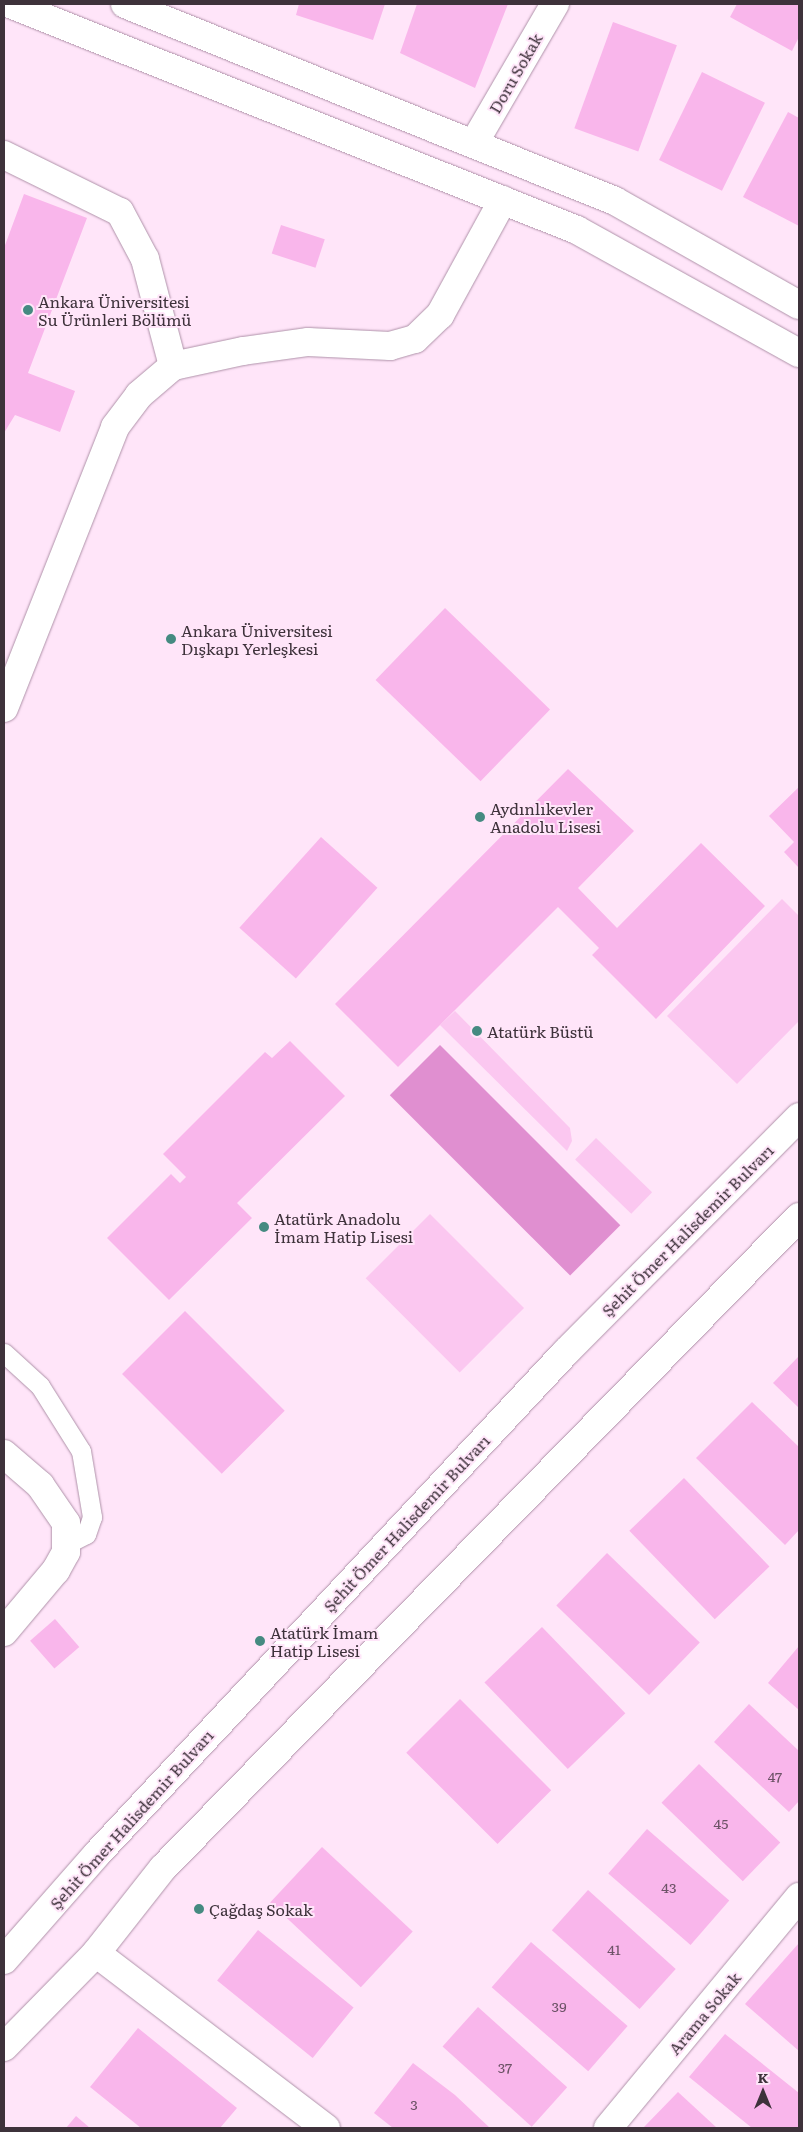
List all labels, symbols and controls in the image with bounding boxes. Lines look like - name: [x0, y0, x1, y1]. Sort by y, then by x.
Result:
- street label: Doru Sokak: [484, 30, 546, 116]
- place label: Ankara Üniversitesi Su Ürünleri Bölümü: [38, 291, 191, 329]
- marker: Ankara Üniversitesi Su Ürünleri Bölümü: [22, 304, 34, 316]
- place label: Ankara Üniversitesi Dışkapı Yerleşkesi: [181, 620, 333, 658]
- marker: Ankara Üniversitesi Dışkapı Yerleşkesi: [165, 633, 177, 645]
- place label: Aydınlıkevler Anadolu Lisesi: [490, 798, 601, 836]
- marker: Aydınlıkevler Anadolu Lisesi: [474, 811, 486, 823]
- place label: Atatürk Büstü: [487, 1021, 593, 1041]
- marker: Atatürk Büstü: [471, 1025, 483, 1037]
- street label: Şehit Ömer Halisdemir Bulvarı: [597, 1140, 777, 1320]
- place label: Atatürk Anadolu İmam Hatip Lisesi: [274, 1208, 413, 1246]
- marker: Atatürk Anadolu İmam Hatip Lisesi: [258, 1221, 270, 1233]
- street label: Şehit Ömer Halisdemir Bulvarı: [319, 1431, 493, 1615]
- place label: Atatürk İmam Hatip Lisesi: [270, 1622, 378, 1660]
- marker: Atatürk İmam Hatip Lisesi: [254, 1635, 266, 1647]
- street label: Şehit Ömer Halisdemir Bulvarı: [45, 1725, 217, 1913]
- house number: 47: [768, 1768, 782, 1784]
- house number: 45: [714, 1815, 728, 1831]
- house number: 43: [661, 1879, 677, 1895]
- place label: Çağdaş Sokak: [209, 1899, 313, 1919]
- marker: Çağdaş Sokak: [193, 1903, 205, 1915]
- house number: 41: [607, 1941, 621, 1957]
- street label: Arama Sokak: [664, 1968, 744, 2058]
- house number: 39: [552, 1998, 566, 2014]
- house number: 37: [498, 2059, 512, 2075]
- north arrow: [738, 2067, 788, 2117]
- text: K: [758, 2067, 768, 2087]
- house number: 3: [410, 2096, 418, 2112]

